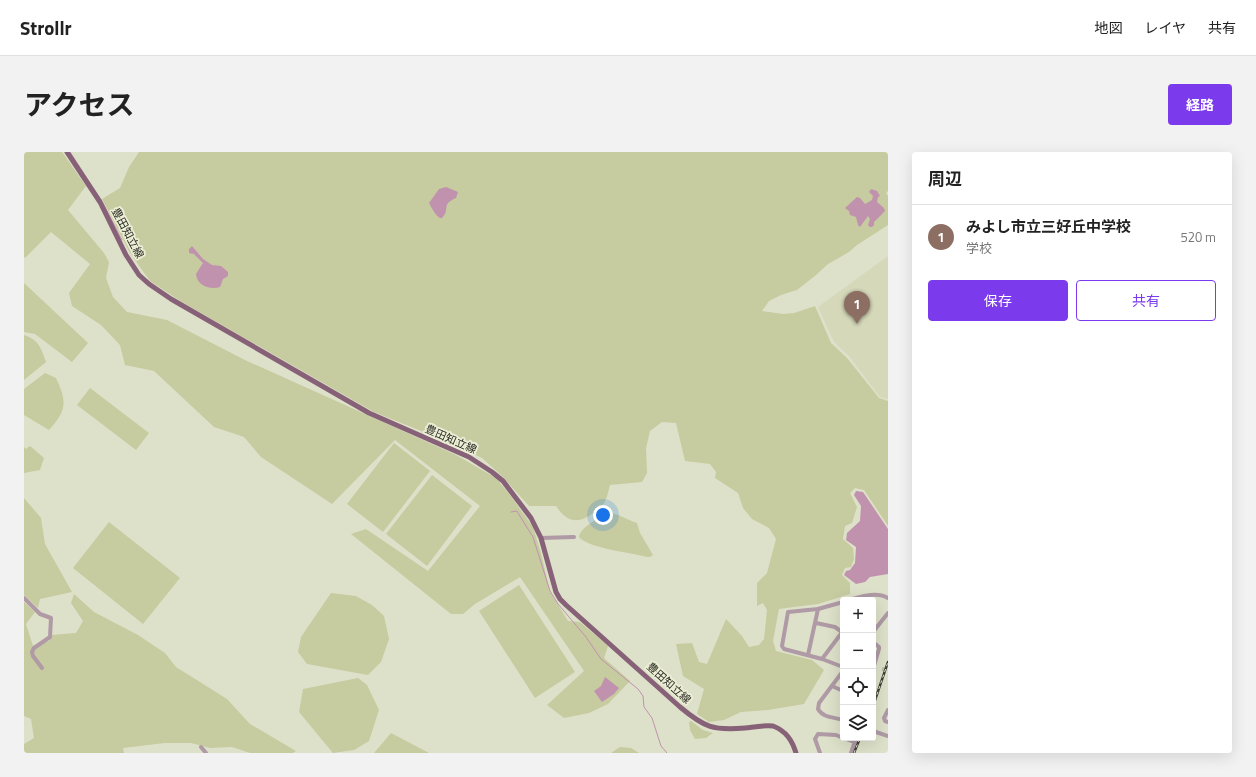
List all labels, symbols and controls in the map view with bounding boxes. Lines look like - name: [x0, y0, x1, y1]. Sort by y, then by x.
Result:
- text: Strollr: [20, 13, 72, 42]
- text: 地図: [1094, 17, 1122, 38]
- text: レイヤ: [1144, 17, 1186, 38]
- text: 共有: [1208, 17, 1236, 38]
- text: アクセス: [24, 83, 135, 126]
- button: 経路: [1168, 84, 1232, 125]
- text: 周辺: [928, 166, 962, 192]
- street label: 豊田知立線: [108, 205, 148, 261]
- text: みよし市立三好丘中学校: [966, 215, 1131, 238]
- text: 1: [937, 227, 945, 247]
- text: 520 m: [1180, 227, 1216, 247]
- text: 学校: [966, 238, 992, 258]
- button: 保存: [928, 280, 1068, 321]
- button: 共有: [1076, 280, 1216, 321]
- pin: 1: [844, 291, 870, 324]
- street label: 豊田知立線: [423, 421, 479, 457]
- your location: [593, 505, 613, 525]
- map controls: [840, 597, 876, 741]
- button: +: [840, 597, 876, 633]
- button: −: [840, 633, 876, 669]
- street label: 豊田知立線: [643, 659, 695, 707]
- button: locate: [840, 669, 876, 705]
- button: layers: [840, 705, 876, 741]

